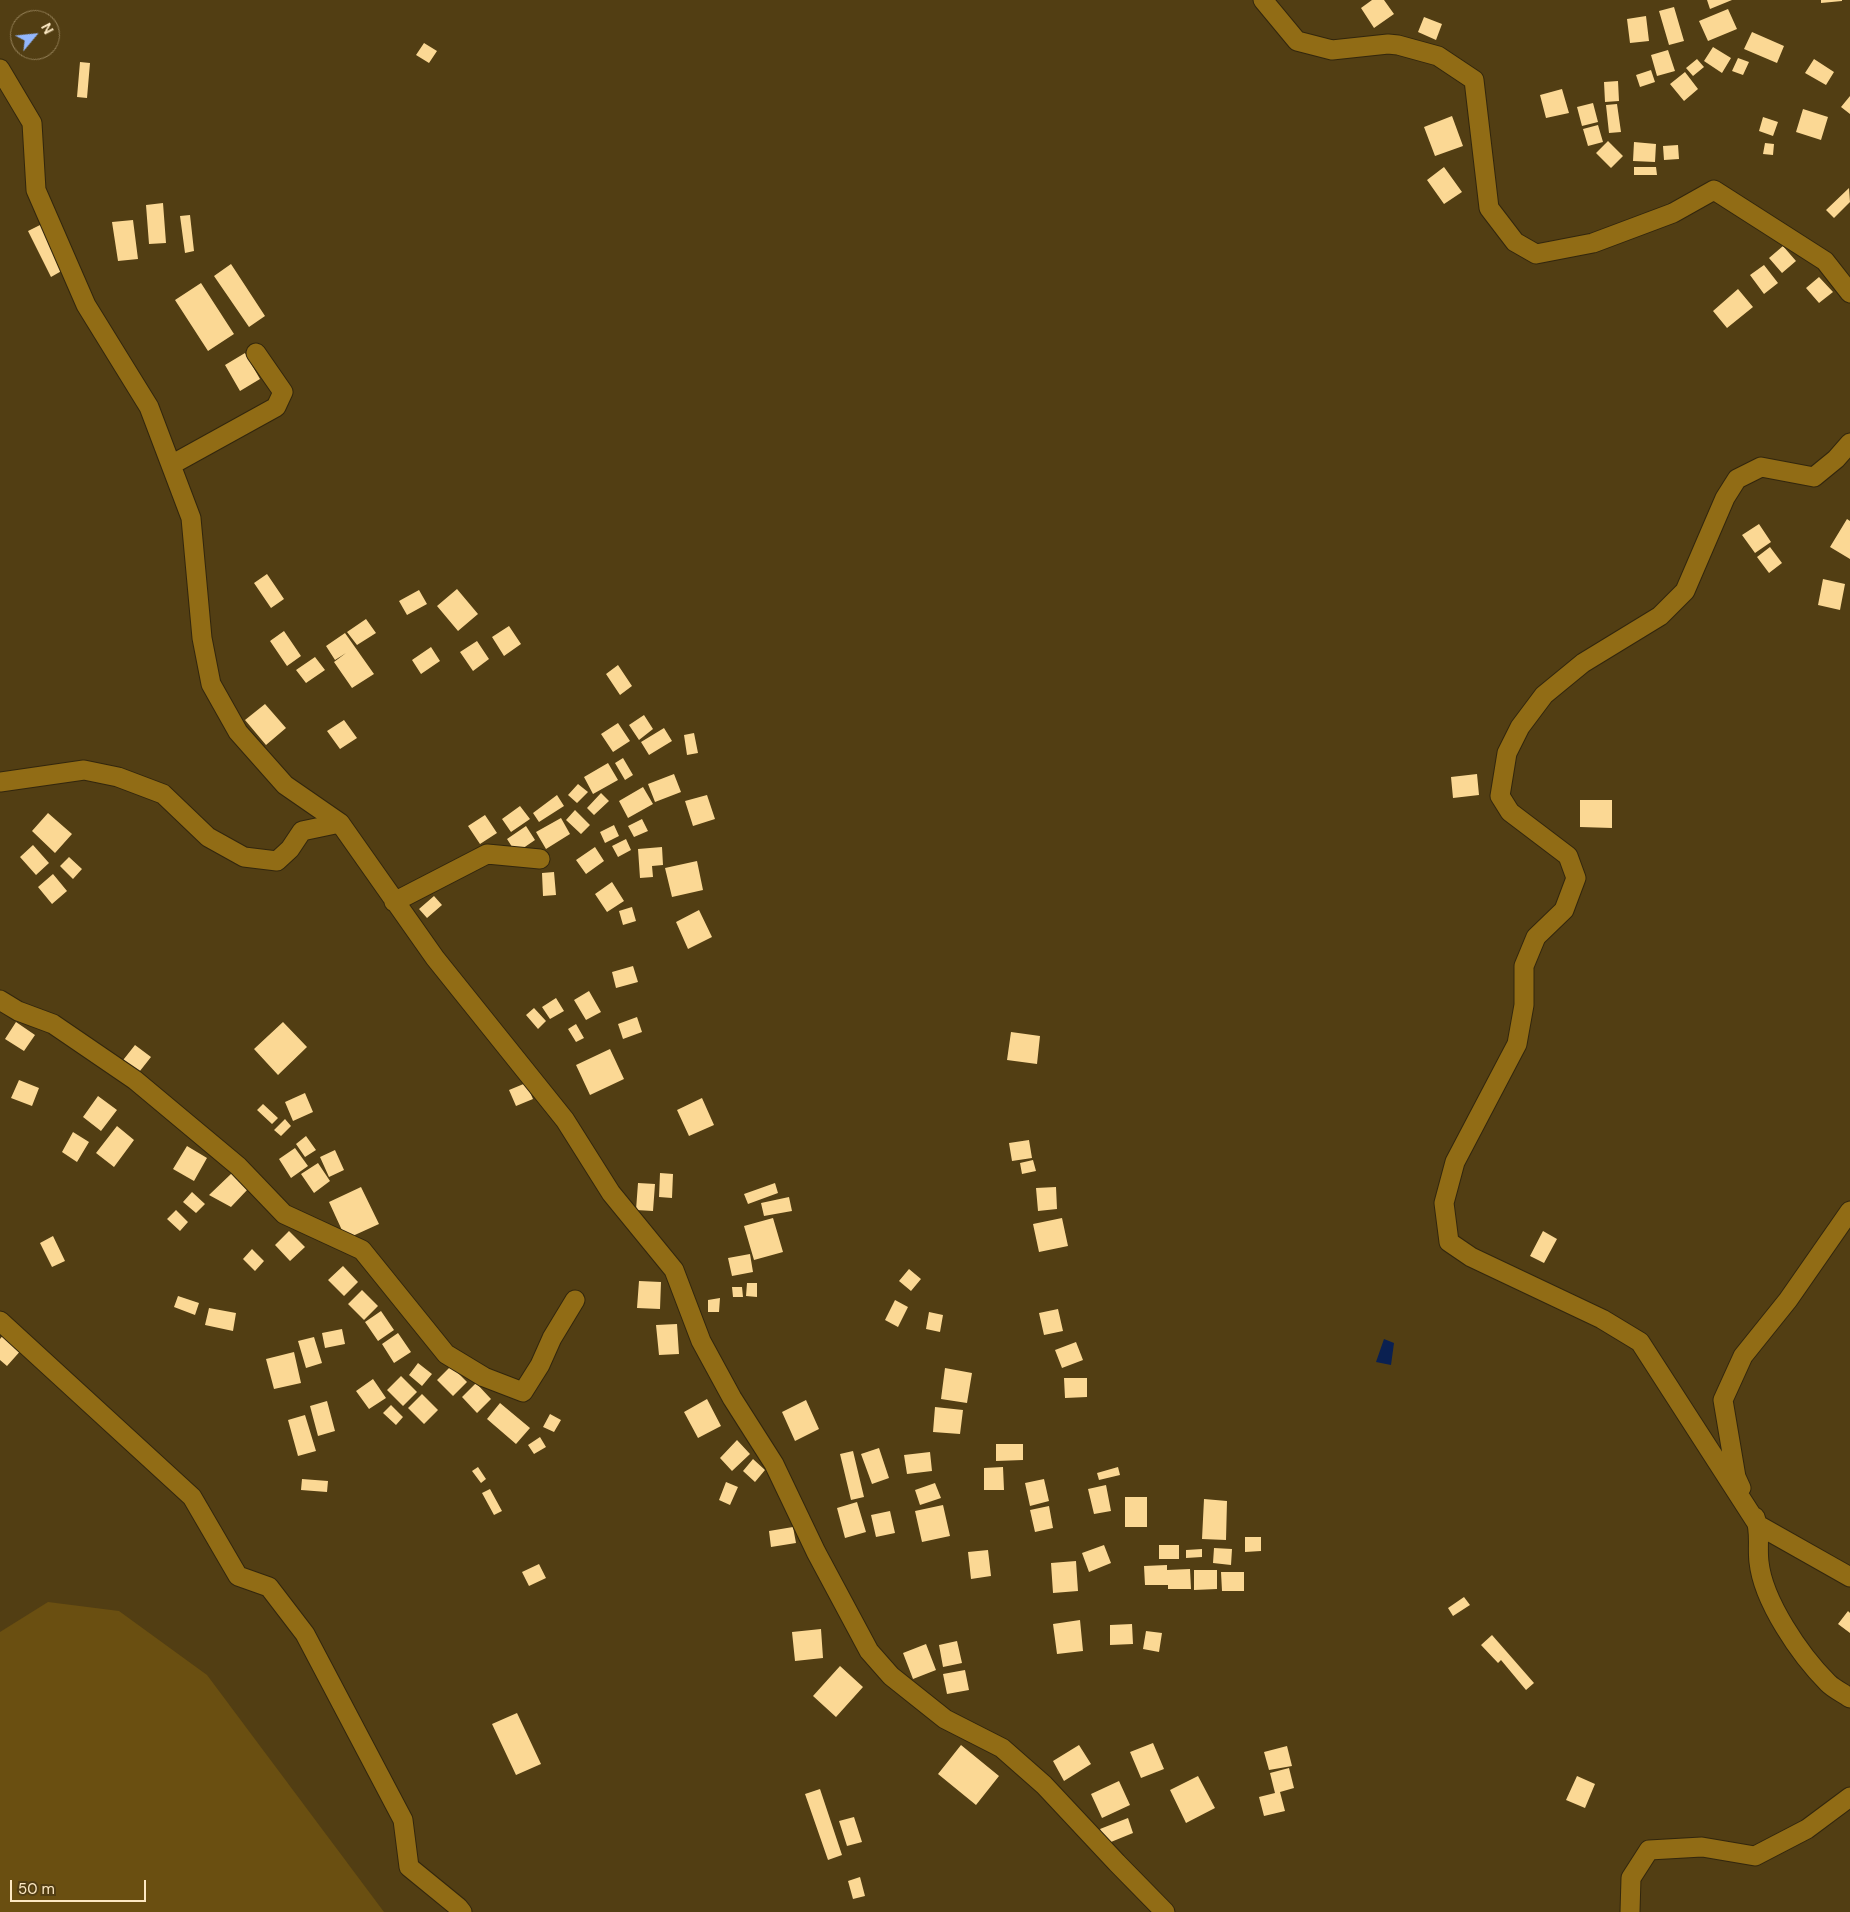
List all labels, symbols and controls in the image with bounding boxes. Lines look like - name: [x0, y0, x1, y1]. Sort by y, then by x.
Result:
- north arrow: [10, 10, 60, 60]
- text: N: [37, 20, 58, 37]
- scale bar: [12, 1870, 149, 1902]
- text: 50 m: [18, 1879, 55, 1899]

